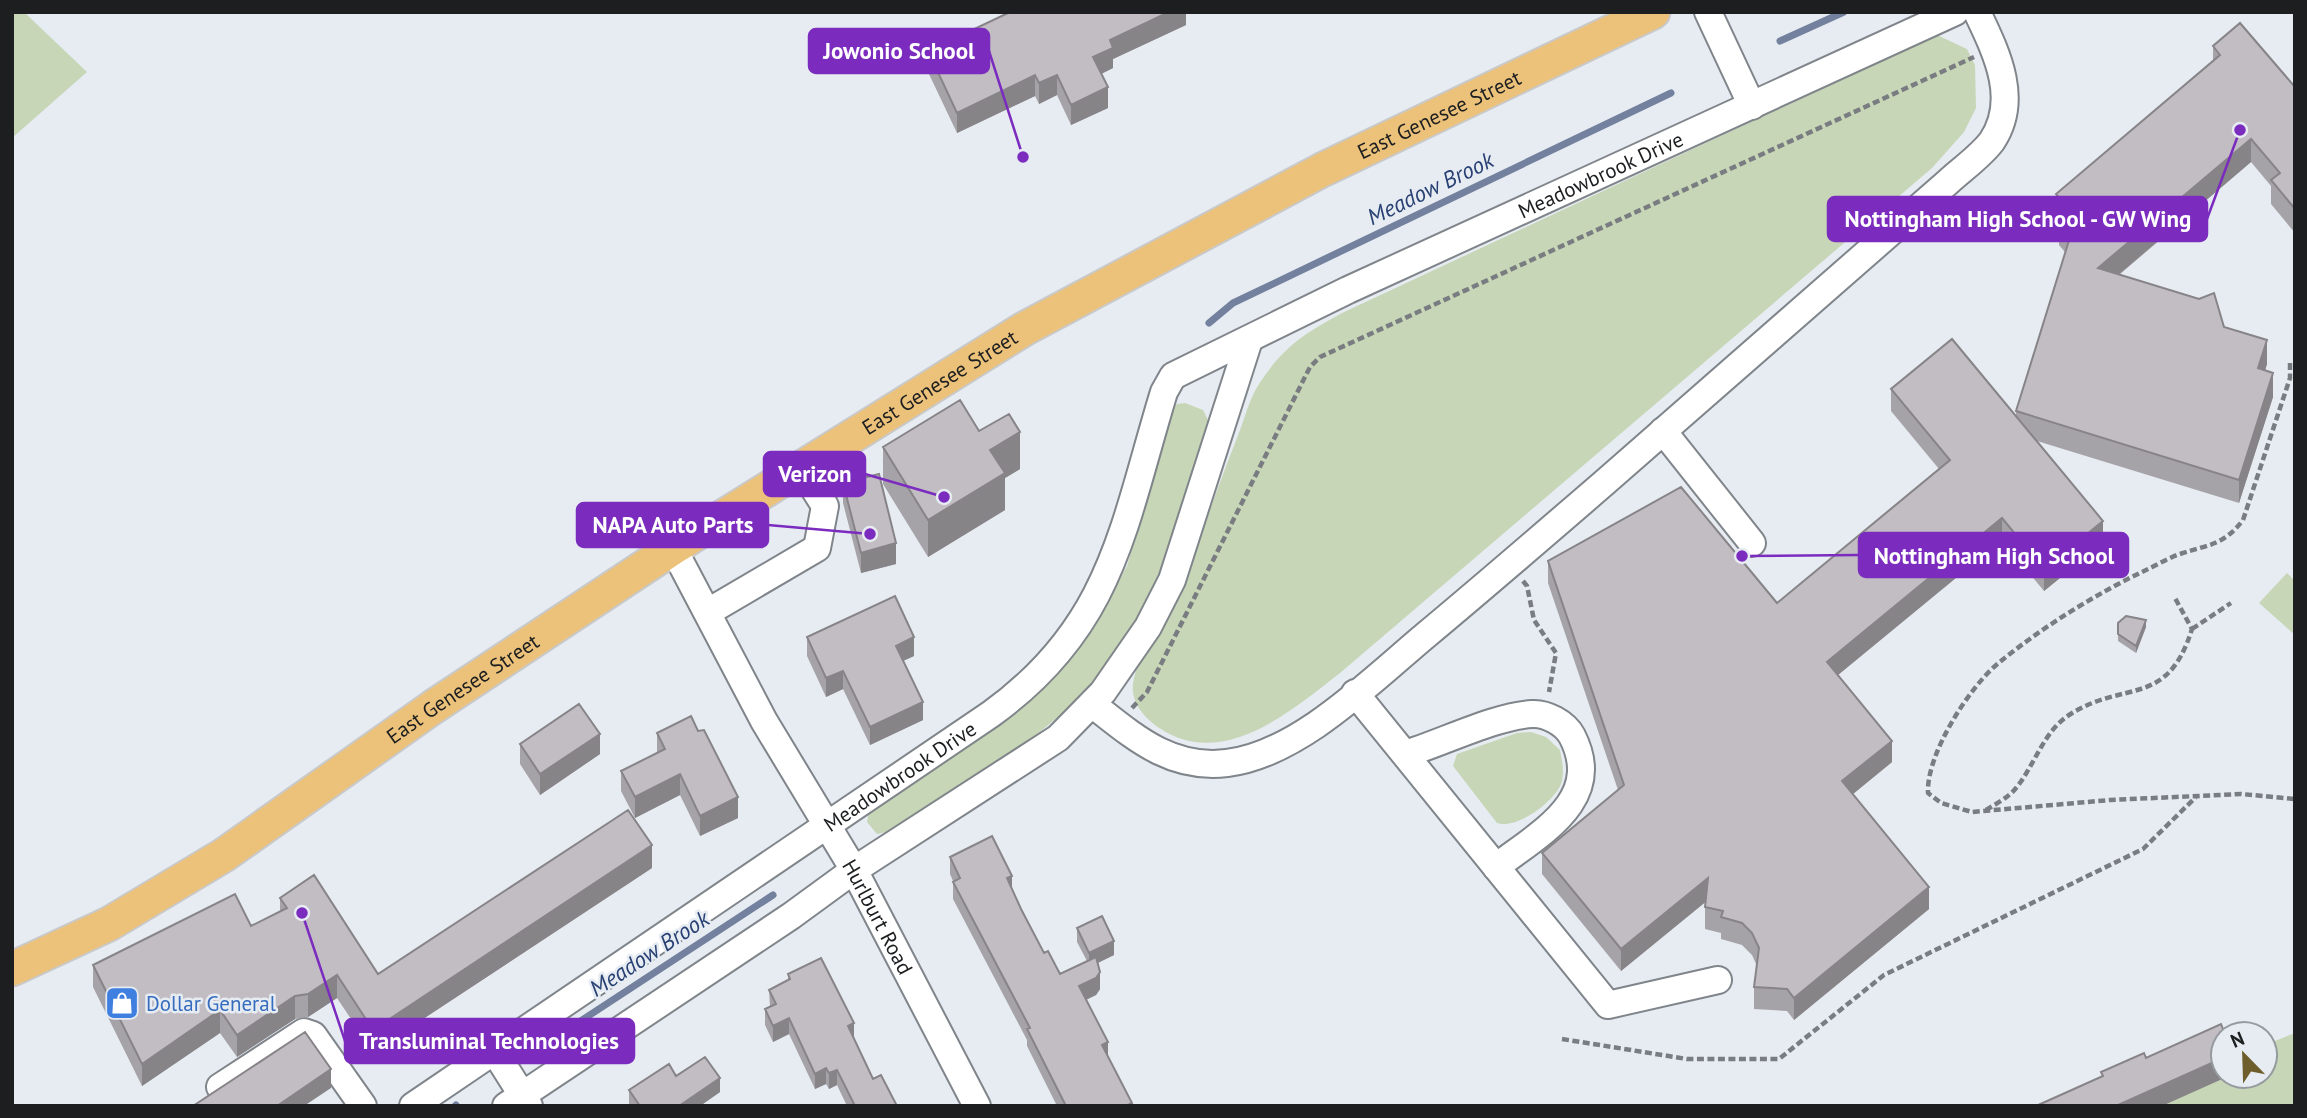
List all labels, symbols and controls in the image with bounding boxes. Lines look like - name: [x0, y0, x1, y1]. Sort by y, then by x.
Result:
- callout: Jowonio School: [809, 29, 989, 73]
- text: Jowonio School: [822, 36, 975, 65]
- street label: East Genesee Street: [1353, 64, 1525, 165]
- street label: Meadowbrook Drive: [1514, 125, 1687, 224]
- water label: Meadow Brook: [1362, 144, 1499, 231]
- callout: Nottingham High School - GW Wing: [1828, 197, 2207, 241]
- text: Nottingham High School - GW Wing: [1845, 204, 2191, 233]
- street label: East Genesee Street: [857, 323, 1022, 440]
- callout: Verizon: [764, 452, 865, 496]
- text: Verizon: [777, 459, 852, 488]
- callout: NAPA Auto Parts: [577, 503, 768, 547]
- text: NAPA Auto Parts: [593, 510, 754, 539]
- callout: Nottingham High School: [1859, 533, 2128, 577]
- text: Nottingham High School: [1874, 541, 2115, 570]
- street label: East Genesee Street: [381, 627, 544, 749]
- street label: Meadowbrook Drive: [818, 715, 981, 837]
- street label: Hurlburt Road: [837, 854, 919, 979]
- water label: Meadow Brook: [584, 903, 716, 1003]
- shop icon: Dollar General: [103, 984, 141, 1022]
- place label: Dollar General: [146, 990, 276, 1017]
- callout: Transluminal Technologies: [345, 1019, 634, 1063]
- north arrow: [2209, 1020, 2279, 1090]
- text: Transluminal Technologies: [359, 1026, 619, 1055]
- text: N: [2227, 1026, 2248, 1053]

